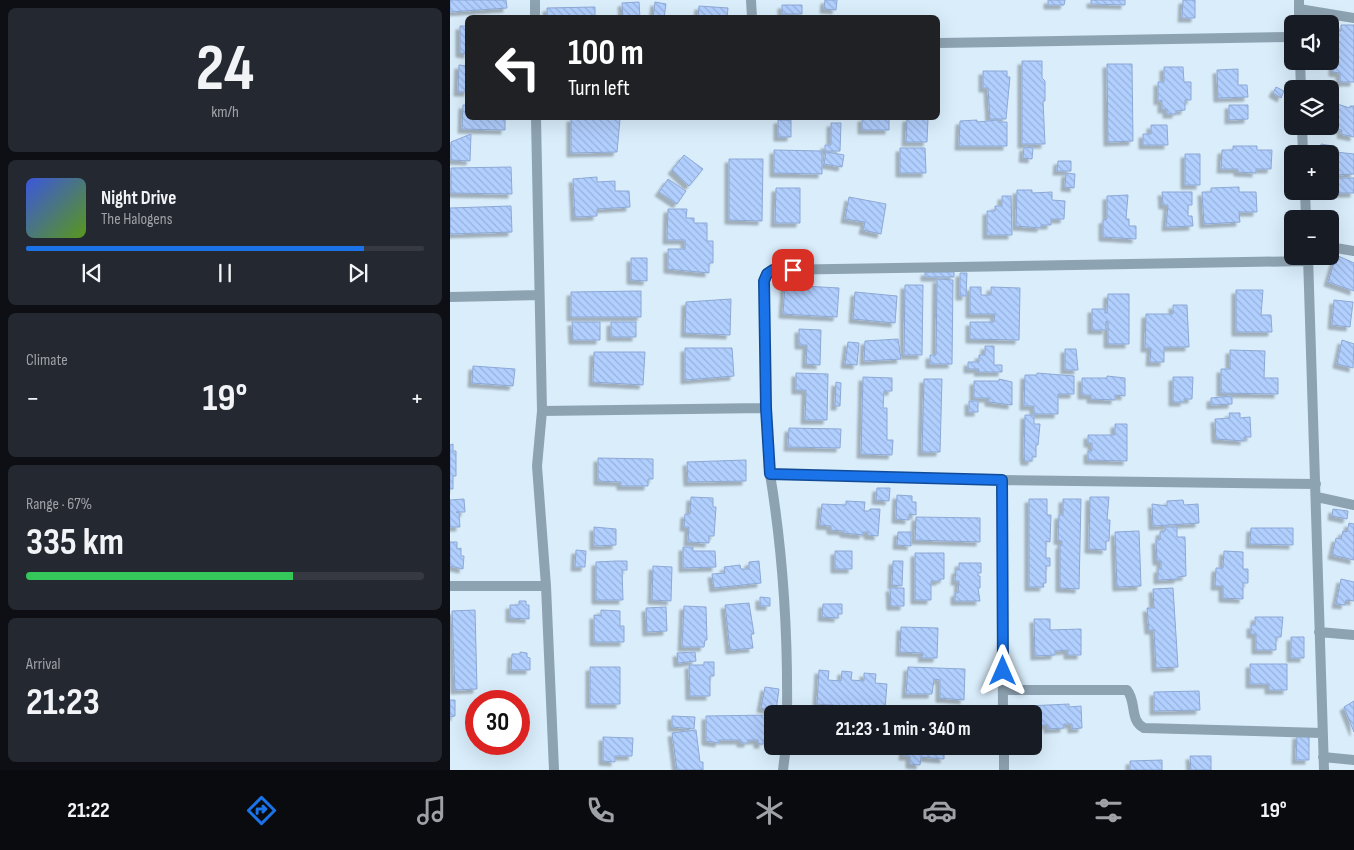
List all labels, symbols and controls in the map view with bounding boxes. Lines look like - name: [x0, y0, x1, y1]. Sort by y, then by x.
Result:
- map controls: [1284, 15, 1339, 265]
- button: sound: [1284, 15, 1339, 70]
- text: 24: [196, 31, 254, 109]
- text: 100 m: [568, 32, 644, 75]
- icon: left: [485, 35, 550, 100]
- text: Turn left: [568, 75, 630, 102]
- button: layers: [1284, 80, 1339, 135]
- text: km/h: [211, 103, 239, 122]
- button: +: [1284, 145, 1339, 200]
- text: Night Drive: [101, 187, 176, 210]
- text: The Halogens: [101, 210, 172, 229]
- button: −: [1284, 210, 1339, 265]
- pin: [772, 249, 814, 291]
- icon: arrive: [779, 256, 807, 284]
- icon: previous: [78, 259, 106, 287]
- icon: pause: [211, 259, 239, 287]
- icon: next: [344, 259, 372, 287]
- text: Climate: [26, 351, 68, 370]
- text: 19°: [203, 376, 247, 421]
- text: −: [26, 382, 40, 415]
- text: +: [410, 382, 424, 415]
- text: Range · 67%: [26, 495, 92, 514]
- text: 335 km: [26, 520, 124, 565]
- position arrow: [976, 644, 1028, 696]
- text: Arrival: [26, 655, 60, 674]
- text: 21:23: [26, 680, 100, 725]
- speed limit sign: 30: [465, 690, 530, 755]
- text: 21:23 · 1 min · 340 m: [835, 718, 971, 741]
- icon: directions: [244, 793, 279, 828]
- icon: music: [414, 793, 449, 828]
- icon: phone: [583, 793, 618, 828]
- icon: climate: [752, 793, 787, 828]
- icon: car: [922, 793, 957, 828]
- icon: filters: [1091, 793, 1126, 828]
- text: 21:22: [67, 797, 110, 824]
- text: 19°: [1261, 797, 1287, 824]

